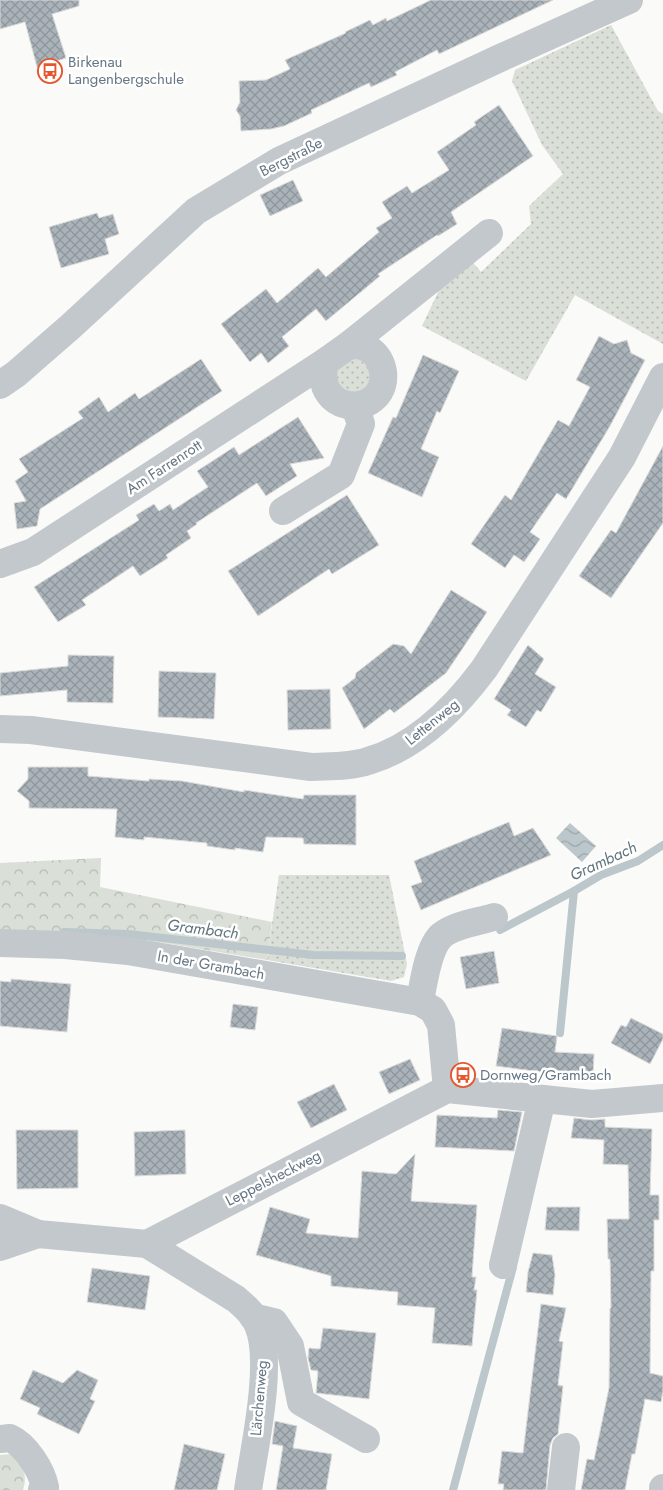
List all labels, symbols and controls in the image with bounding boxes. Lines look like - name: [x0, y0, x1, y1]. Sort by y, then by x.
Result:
- place label: Birkenau Langenbergschule: [68, 51, 184, 90]
- bus stop icon: Birkenau Langenbergschule: [37, 58, 63, 84]
- street label: Bergstraße: [256, 132, 326, 182]
- street label: Am Farrenrott: [122, 434, 207, 500]
- street label: Lettenweg: [400, 693, 464, 751]
- water label: Grambach: [566, 835, 640, 887]
- water label: Grambach: [166, 913, 240, 945]
- street label: In der Grambach: [156, 945, 266, 985]
- bus stop icon: Dornweg/Grambach: [450, 1062, 476, 1088]
- place label: Dornweg/Grambach: [480, 1064, 612, 1086]
- street label: Leppelsheckweg: [221, 1144, 325, 1212]
- street label: Lärchenweg: [245, 1359, 273, 1437]

